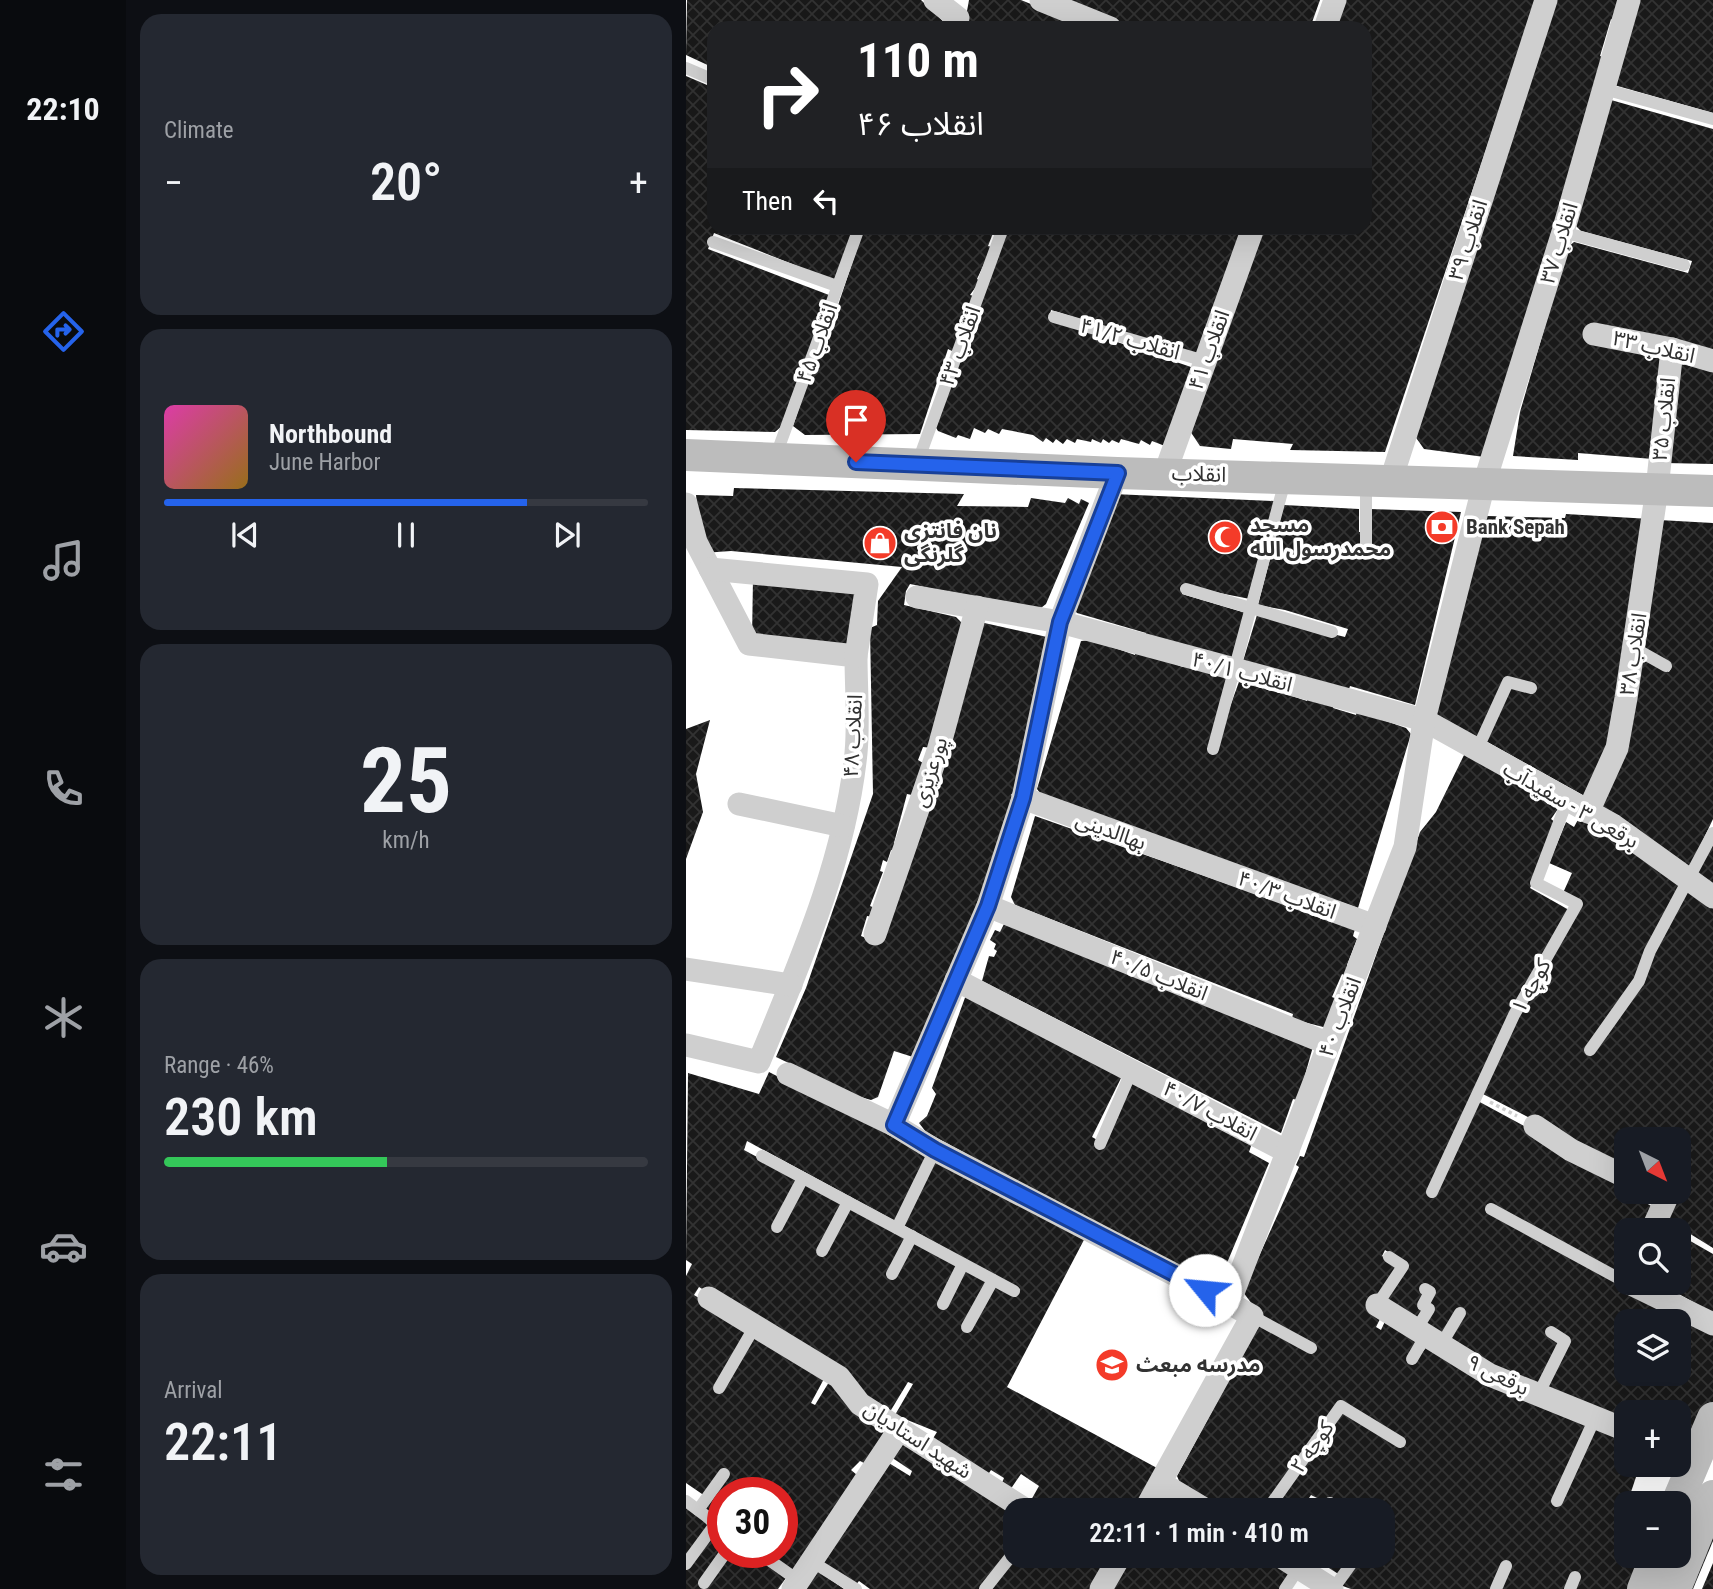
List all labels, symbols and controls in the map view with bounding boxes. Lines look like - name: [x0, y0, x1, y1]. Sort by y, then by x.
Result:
- text: 110 m: [857, 32, 979, 89]
- icon: right: [742, 49, 833, 140]
- text: 22:10: [26, 90, 100, 128]
- text: انقلاب ۴۶: [857, 105, 984, 143]
- text: Climate: [164, 117, 234, 144]
- text: 20°: [370, 152, 442, 213]
- text: −: [164, 161, 183, 205]
- text: +: [629, 161, 648, 205]
- icon: left: [807, 182, 845, 220]
- text: Then: [742, 186, 793, 216]
- street label: انقلاب ۳۹: [1444, 197, 1492, 283]
- street label: انقلاب ۳۷: [1535, 200, 1583, 286]
- street label: انقلاب ۴۵: [791, 300, 843, 386]
- street label: انقلاب ۴۳: [934, 303, 986, 389]
- icon: directions: [39, 307, 88, 356]
- street label: انقلاب ۴۱: [1183, 307, 1235, 393]
- street label: انقلاب ۴۱/۲: [1077, 313, 1183, 365]
- street label: انقلاب ۳۳: [1611, 326, 1697, 368]
- street label: انقلاب ۳۵: [1648, 376, 1680, 462]
- pin: [826, 390, 886, 462]
- icon: arrive: [837, 401, 875, 439]
- text: Northbound: [269, 419, 392, 449]
- text: June Harbor: [269, 449, 381, 476]
- street label: انقلاب: [1171, 461, 1227, 487]
- bank icon: Bank Sepah: [1423, 508, 1461, 546]
- place label: مسجد محمدرسول الله: [1250, 513, 1391, 561]
- place label: Bank Sepah: [1466, 515, 1565, 539]
- icon: previous: [226, 516, 264, 554]
- icon: pause: [387, 516, 425, 554]
- icon: next: [548, 516, 586, 554]
- mosque icon: مسجد محمدرسول الله: [1206, 518, 1244, 556]
- place label: نان فانتزی گلرنگی: [904, 519, 997, 567]
- shop icon: نان فانتزی گلرنگی: [861, 524, 899, 562]
- icon: music: [39, 536, 88, 585]
- street label: انقلاب ۳۸: [1615, 611, 1651, 697]
- street label: انقلاب ۴۰/۱: [1189, 647, 1295, 697]
- street label: انقلاب ۴۸: [839, 694, 867, 778]
- text: 25: [360, 728, 452, 834]
- street label: پورعزیزی: [907, 734, 954, 810]
- street label: برقعی ۳ - سفیدآب: [1499, 756, 1643, 854]
- icon: phone: [39, 764, 88, 813]
- street label: بهاالدینی: [1073, 807, 1149, 855]
- text: km/h: [382, 827, 430, 854]
- street label: انقلاب ۴۰/۳: [1234, 866, 1340, 924]
- street label: انقلاب ۴۰/۵: [1107, 945, 1211, 1005]
- street label: کوچه ۱: [1506, 955, 1557, 1018]
- street label: انقلاب ۴۰: [1314, 974, 1366, 1060]
- icon: climate: [39, 993, 88, 1042]
- text: Range · 46%: [164, 1052, 274, 1079]
- street label: انقلاب ۴۰/۷: [1159, 1076, 1261, 1146]
- text: 230 km: [164, 1087, 318, 1148]
- north arrow: [1614, 1127, 1690, 1204]
- map controls: [1614, 1127, 1691, 1568]
- button: search: [1614, 1218, 1691, 1295]
- icon: car: [39, 1222, 88, 1271]
- position arrow: [1168, 1253, 1242, 1327]
- button: layers: [1614, 1309, 1691, 1386]
- school or university icon: مدرسه مبعث: [1093, 1346, 1131, 1384]
- street label: برقعی ۹: [1463, 1350, 1533, 1400]
- place label: مدرسه مبعث: [1136, 1353, 1261, 1377]
- text: Arrival: [164, 1377, 223, 1404]
- street label: شهید استادیان: [860, 1396, 976, 1484]
- button: +: [1614, 1400, 1691, 1477]
- text: 22:11: [164, 1412, 282, 1473]
- street label: کوچه ۲: [1286, 1416, 1340, 1478]
- icon: filters: [39, 1450, 88, 1499]
- speed limit sign: 30: [707, 1477, 798, 1568]
- button: −: [1614, 1491, 1691, 1568]
- text: 22:11 · 1 min · 410 m: [1089, 1518, 1309, 1548]

